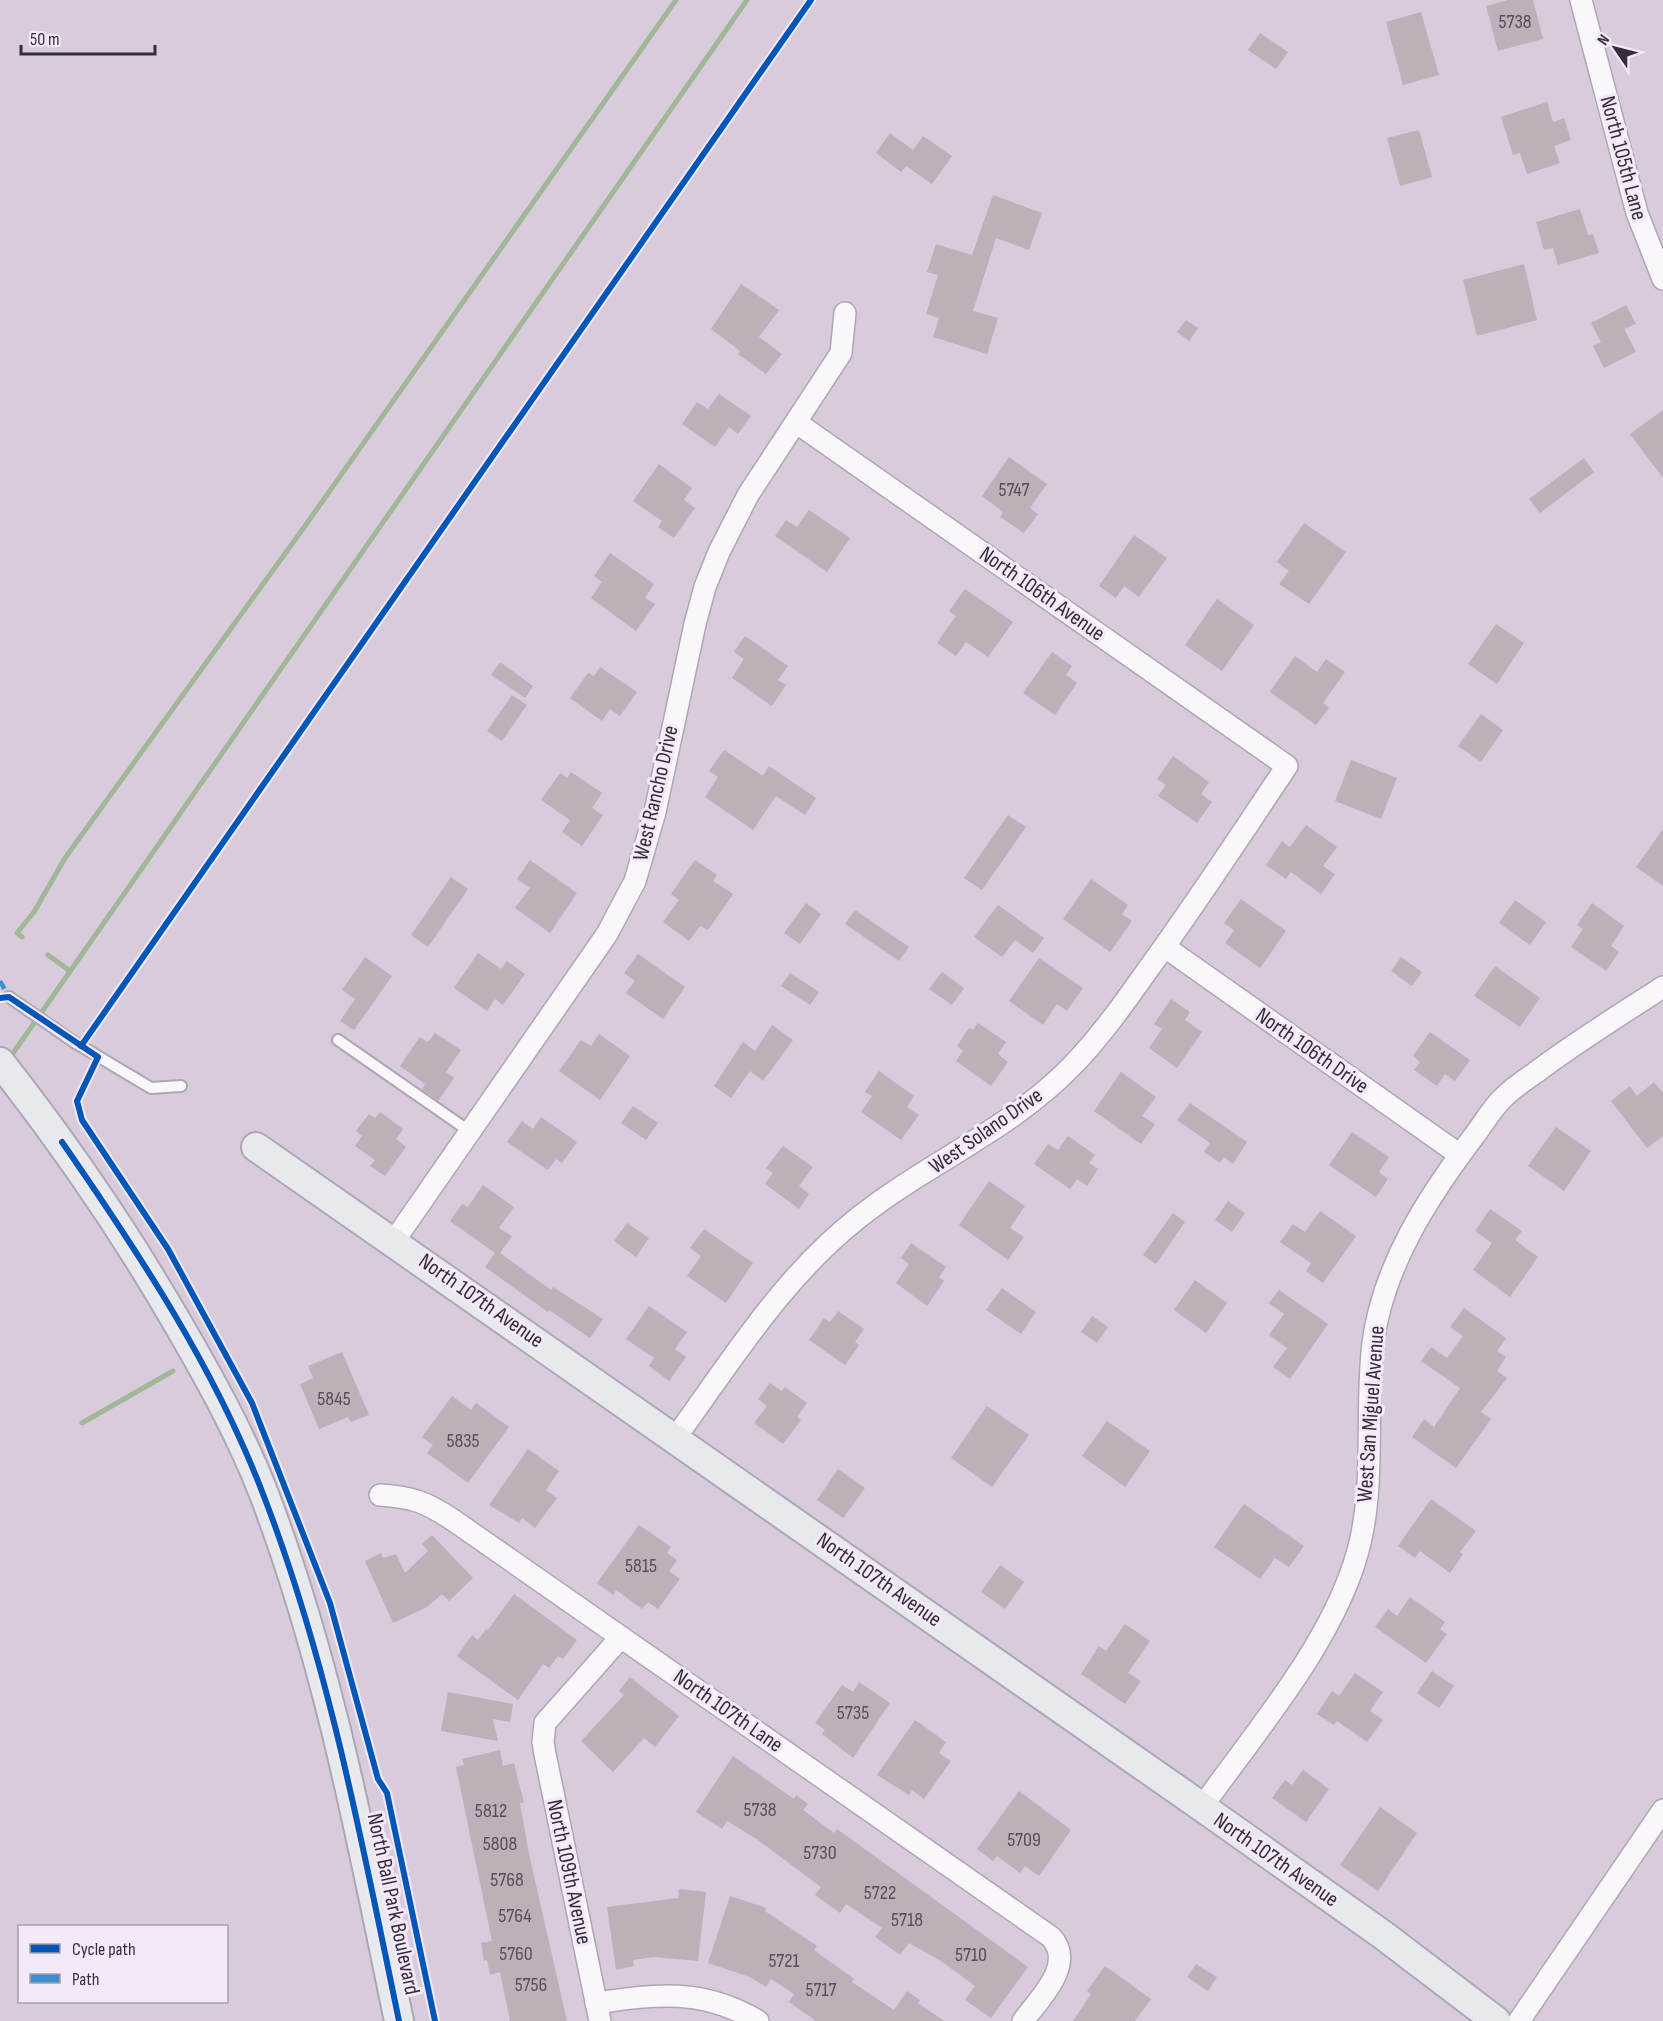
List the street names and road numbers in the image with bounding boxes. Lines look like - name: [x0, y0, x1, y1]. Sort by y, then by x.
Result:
- street label: North 105th Lane: [1593, 93, 1653, 223]
- street label: North 106th Avenue: [974, 541, 1110, 647]
- street label: West Rancho Drive: [627, 723, 685, 863]
- street label: North 106th Drive: [1250, 1002, 1374, 1100]
- street label: West Solano Drive: [924, 1082, 1048, 1180]
- street label: North 107th Avenue: [413, 1248, 549, 1354]
- street label: West San Miguel Avenue: [1351, 1325, 1391, 1503]
- street label: North 107th Avenue: [811, 1527, 947, 1633]
- street label: North 107th Lane: [668, 1663, 788, 1759]
- street label: North 109th Avenue: [540, 1797, 598, 1947]
- street label: North 107th Avenue: [1208, 1807, 1344, 1913]
- street label: North Ball Park Boulevard: [361, 1811, 425, 1997]

